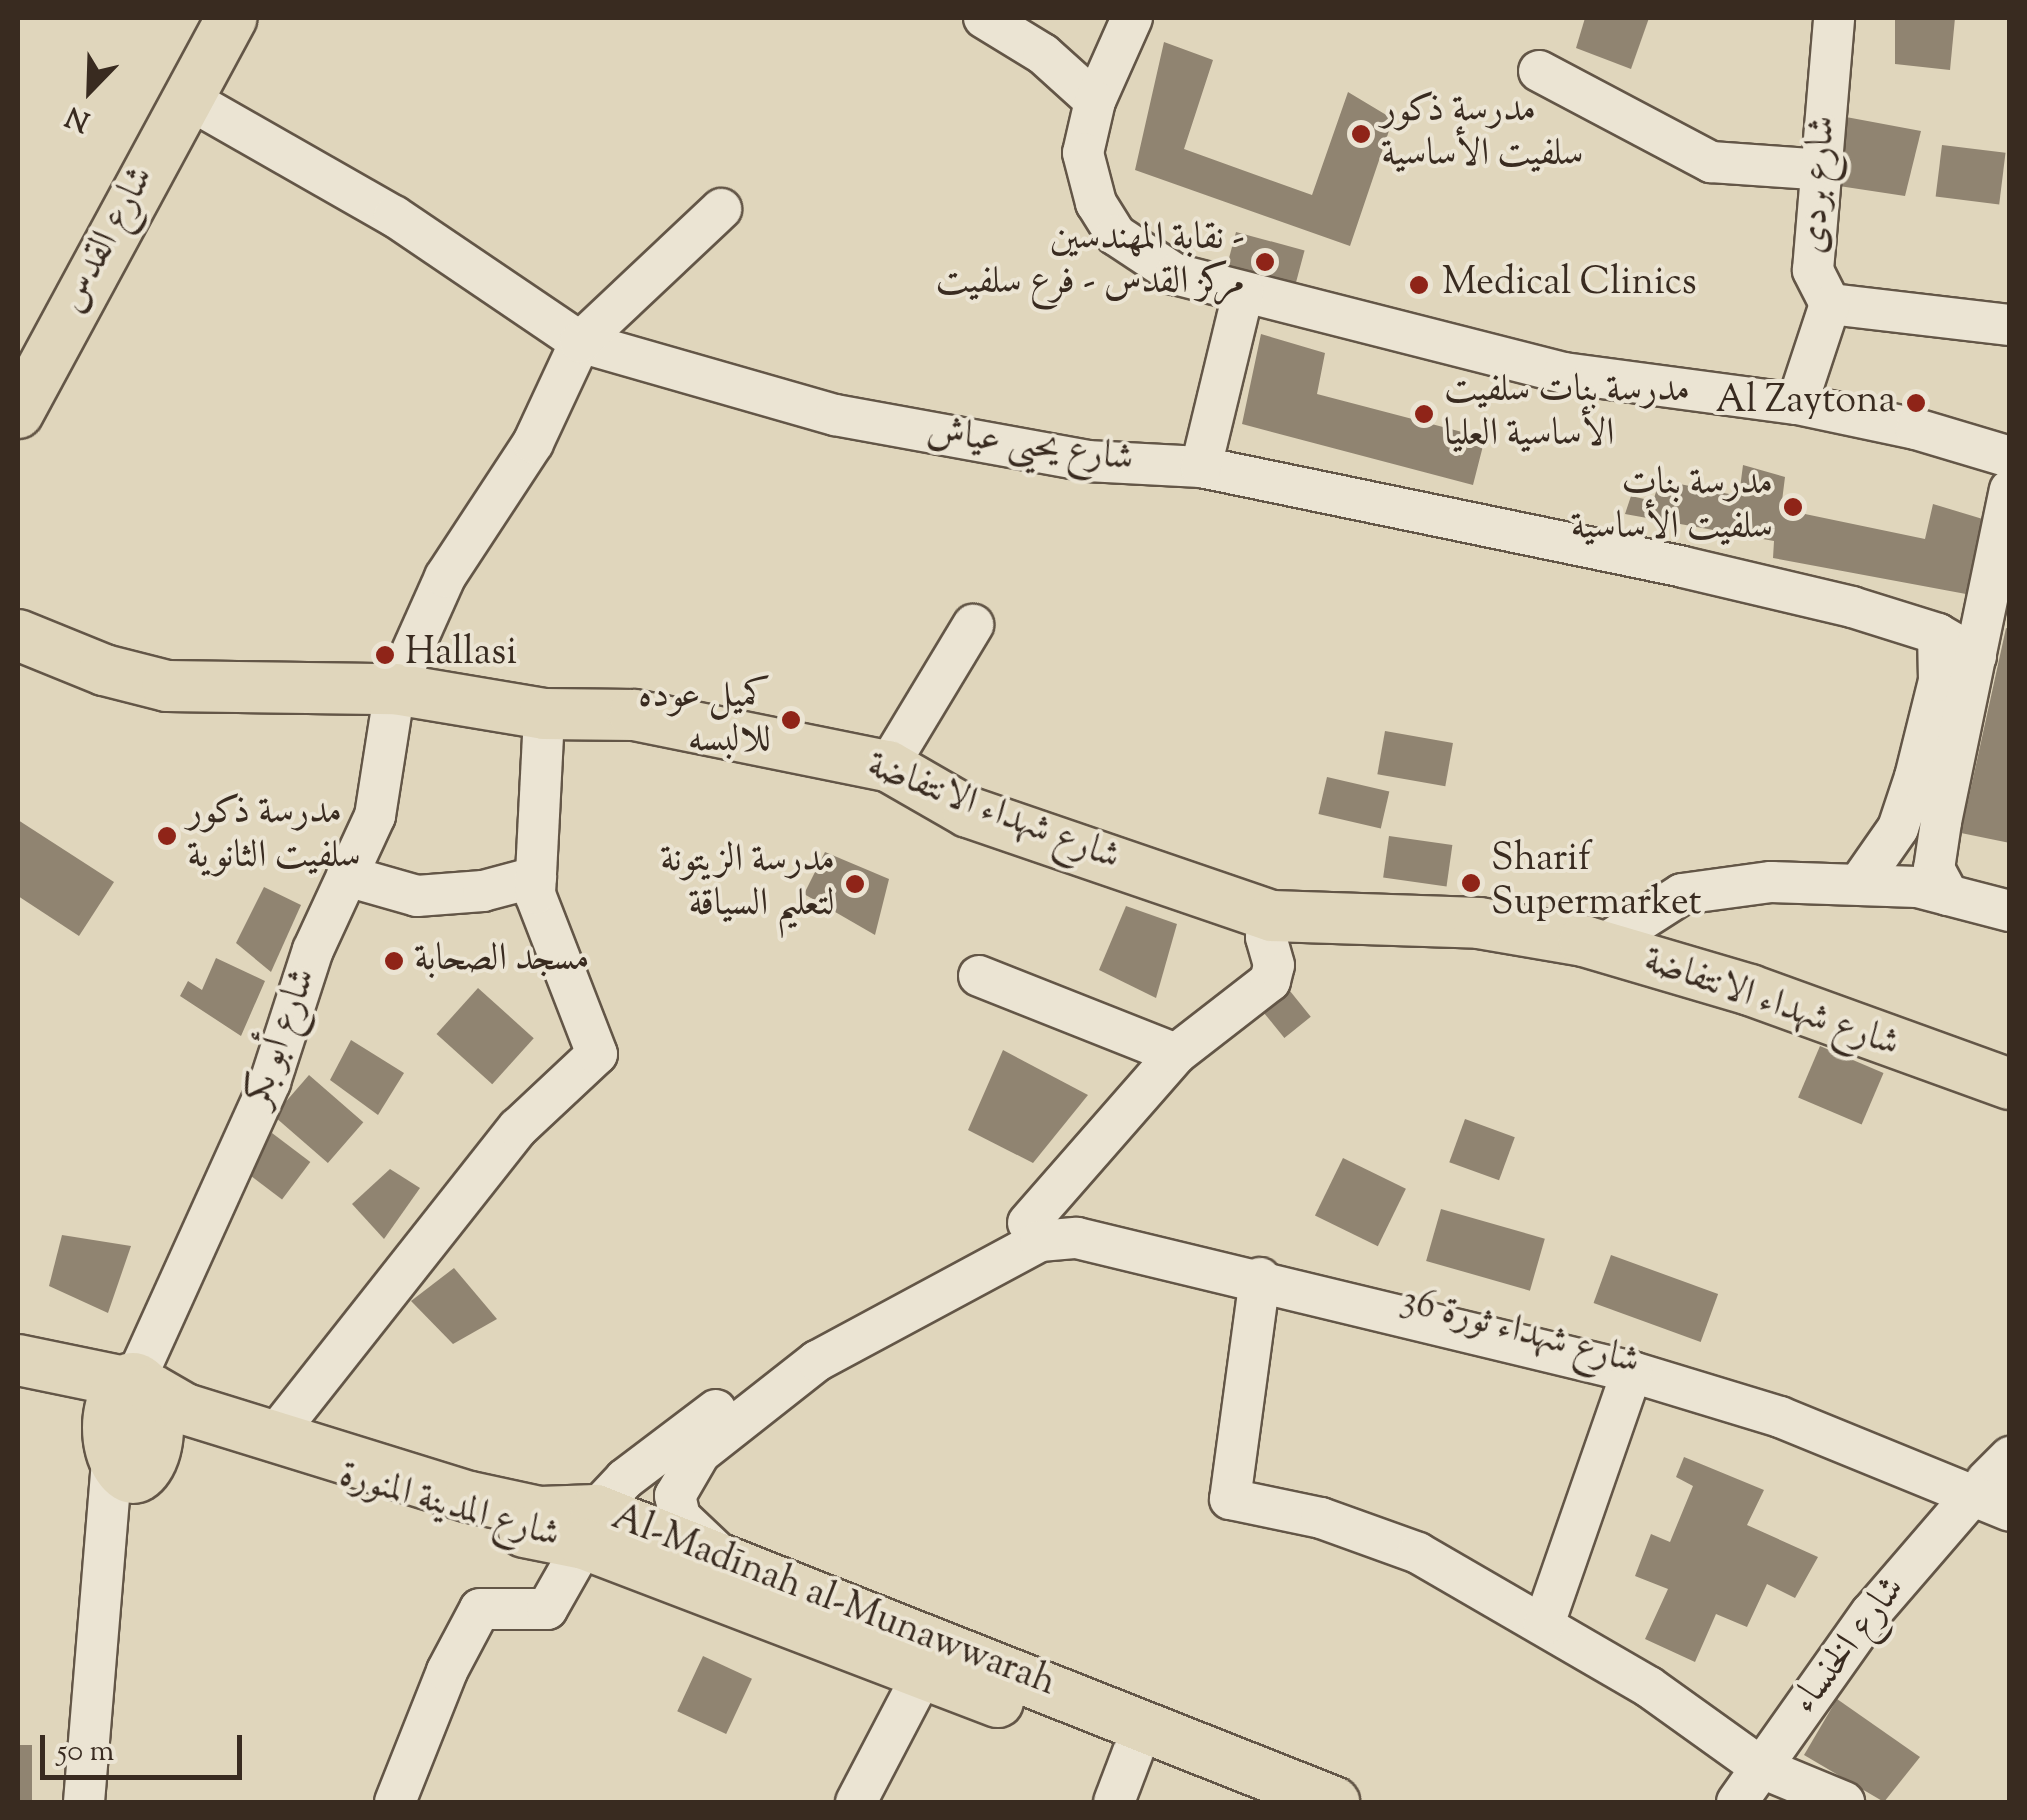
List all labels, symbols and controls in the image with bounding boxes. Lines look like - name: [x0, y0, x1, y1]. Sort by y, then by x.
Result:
- north arrow: [40, 40, 140, 140]
- place label: مدرسة ذكور سلفيت الأساسية: [1381, 89, 1584, 178]
- text: N: [60, 95, 96, 140]
- street label: شارع بردى: [1792, 114, 1848, 256]
- marker: مدرسة ذكور سلفيت الأساسية: [1350, 123, 1372, 145]
- street label: شارع القدس: [51, 159, 165, 321]
- place label: نقابة المهندسين - مركز القدس - فرع سلفيت: [936, 217, 1245, 306]
- marker: نقابة المهندسين - مركز القدس - فرع سلفيت: [1254, 251, 1276, 273]
- place label: Medical Clinics: [1442, 262, 1697, 308]
- marker: Medical Clinics: [1406, 272, 1432, 298]
- place label: مدرسة بنات سلفيت الأساسية العليا: [1444, 369, 1690, 458]
- place label: Al Zaytona: [1715, 380, 1896, 426]
- marker: Al Zaytona: [1905, 392, 1927, 414]
- marker: مدرسة بنات سلفيت الأساسية العليا: [1413, 403, 1435, 425]
- street label: شارع يحيى عياش: [924, 410, 1136, 484]
- place label: مدرسة بنات سلفيت الأساسية: [1570, 462, 1773, 552]
- marker: مدرسة بنات سلفيت الأساسية: [1782, 496, 1804, 518]
- place label: Hallasi: [405, 632, 517, 678]
- marker: Hallasi: [374, 644, 396, 666]
- place label: كميل عوده للالبسه: [638, 675, 771, 764]
- marker: كميل عوده للالبسه: [780, 709, 802, 731]
- street label: شارع شهداء الانتفاضة: [860, 744, 1126, 882]
- place label: مدرسة ذكور سلفيت الثانوية: [187, 791, 361, 881]
- marker: مدرسة ذكور سلفيت الثانوية: [156, 825, 178, 847]
- place label: Sharif Supermarket: [1491, 838, 1702, 928]
- place label: مدرسة الزيتونة لتعليم السياقة: [660, 839, 835, 928]
- marker: Sharif Supermarket: [1460, 872, 1482, 894]
- marker: مدرسة الزيتونة لتعليم السياقة: [844, 873, 866, 895]
- place label: مسجد الصحابة: [414, 938, 590, 984]
- street label: شارع شهداء الانتفاضة: [1637, 939, 1905, 1069]
- marker: مسجد الصحابة: [383, 950, 405, 972]
- street label: شارع أبو بكر: [236, 963, 328, 1113]
- street label: شارع شهداء ثورة 36: [1396, 1279, 1644, 1387]
- street label: شارع المدينة المنورة: [334, 1454, 564, 1560]
- street label: Al-Madīnah al-Munawwarah: [605, 1496, 1061, 1708]
- street label: شارع الخنساء: [1784, 1568, 1916, 1724]
- scale bar: [45, 1715, 248, 1777]
- text: 50 m: [57, 1731, 114, 1774]

